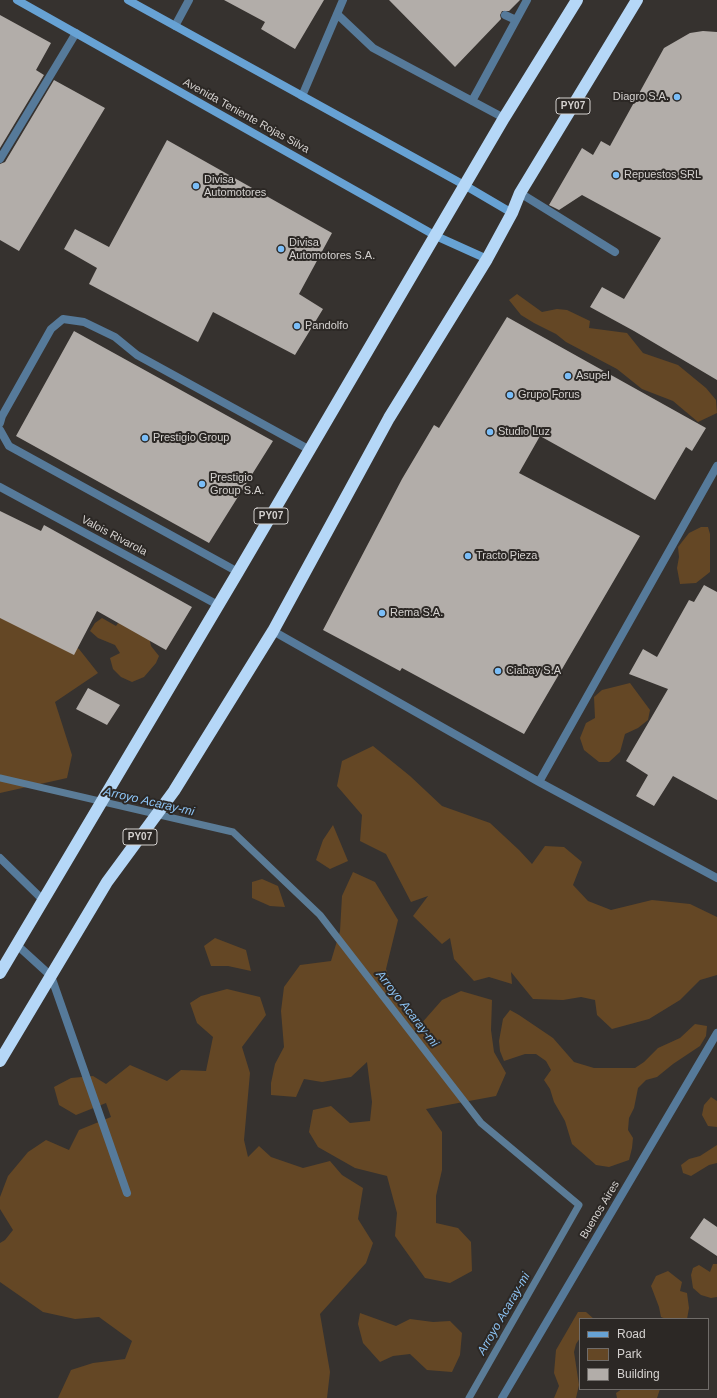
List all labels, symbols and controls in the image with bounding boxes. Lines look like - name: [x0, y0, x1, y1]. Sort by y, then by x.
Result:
- street label: Avenida Teniente Rojas Silva: [181, 76, 311, 156]
- place label: Diagro S.A.: [613, 90, 669, 104]
- marker: Diagro S.A.: [672, 92, 682, 102]
- road number: PY07: [556, 98, 590, 114]
- place label: Repuestos SRL: [624, 168, 701, 182]
- marker: Repuestos SRL: [611, 170, 621, 180]
- place label: Divisa Automotores: [204, 173, 266, 199]
- marker: Divisa Automotores: [191, 181, 201, 191]
- place label: Divisa Automotores S.A.: [289, 236, 375, 262]
- marker: Divisa Automotores S.A.: [276, 244, 286, 254]
- place label: Pandolfo: [305, 319, 348, 333]
- marker: Pandolfo: [292, 321, 302, 331]
- place label: Asupel: [576, 369, 610, 383]
- marker: Asupel: [563, 371, 573, 381]
- place label: Grupo Forus: [518, 388, 580, 402]
- marker: Grupo Forus: [505, 390, 515, 400]
- place label: Studio Luz: [498, 425, 550, 439]
- marker: Studio Luz: [485, 427, 495, 437]
- place label: Prestigio Group: [153, 431, 229, 445]
- marker: Prestigio Group: [140, 433, 150, 443]
- place label: Prestigio Group S.A.: [210, 471, 264, 497]
- marker: Prestigio Group S.A.: [197, 479, 207, 489]
- road number: PY07: [254, 508, 288, 524]
- street label: Valois Rivarola: [79, 513, 149, 559]
- place label: Tracto Pieza: [476, 549, 537, 563]
- marker: Tracto Pieza: [463, 551, 473, 561]
- place label: Rema S.A.: [390, 606, 443, 620]
- marker: Rema S.A.: [377, 608, 387, 618]
- place label: Ciabay S.A: [506, 664, 561, 678]
- marker: Ciabay S.A: [493, 666, 503, 676]
- water label: Arroyo Acaray-mi: [102, 785, 196, 819]
- road number: PY07: [123, 829, 157, 845]
- water label: Arroyo Acaray-mi: [373, 968, 441, 1050]
- street label: Buenos Aires: [577, 1179, 623, 1241]
- water label: Arroyo Acaray-mi: [475, 1270, 533, 1358]
- legend: [579, 1318, 709, 1390]
- text: Road: [617, 1327, 646, 1341]
- text: Park: [617, 1347, 642, 1361]
- text: Building: [617, 1367, 660, 1381]

